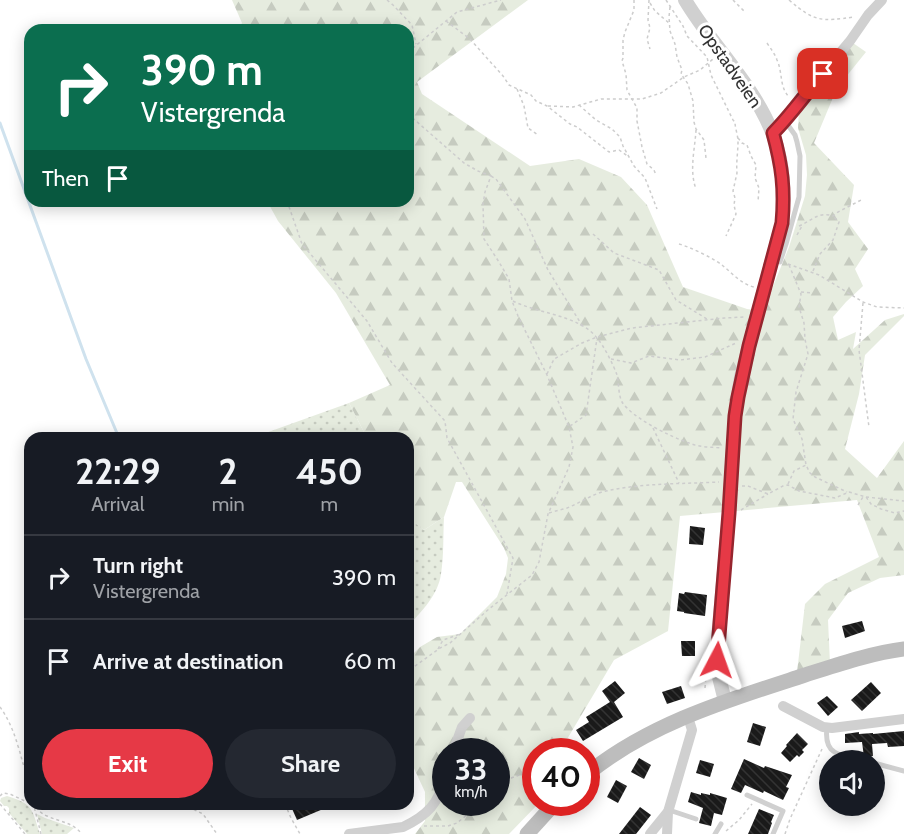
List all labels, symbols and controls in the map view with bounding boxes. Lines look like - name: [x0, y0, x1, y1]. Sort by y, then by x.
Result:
- street label: Opstadveien: [693, 20, 767, 112]
- text: 390 m: [141, 44, 263, 96]
- icon: right: [42, 48, 120, 126]
- pin: [797, 48, 848, 99]
- icon: arrive: [806, 57, 839, 90]
- text: Vistergrenda: [141, 96, 285, 129]
- icon: arrive: [101, 162, 134, 195]
- text: Then: [42, 165, 89, 192]
- text: 22:29: [75, 449, 161, 493]
- text: 2: [219, 449, 238, 493]
- text: 450: [296, 449, 363, 493]
- text: Arrival: [91, 492, 144, 516]
- text: min: [212, 492, 245, 516]
- text: m: [321, 492, 338, 516]
- text: Turn right: [93, 552, 183, 579]
- icon: right: [42, 561, 75, 594]
- text: 390 m: [332, 564, 396, 591]
- text: Vistergrenda: [93, 579, 200, 603]
- position arrow: [685, 628, 749, 692]
- icon: arrive: [42, 645, 75, 678]
- text: Arrive at destination: [93, 648, 283, 675]
- text: 60 m: [344, 648, 396, 675]
- button: Exit: [42, 729, 213, 798]
- button: Share: [225, 729, 396, 798]
- speed limit sign: 40: [522, 738, 600, 816]
- map controls: [819, 750, 885, 816]
- button: sound: [819, 750, 885, 816]
- text: 33: [455, 751, 487, 788]
- text: km/h: [455, 783, 487, 801]

